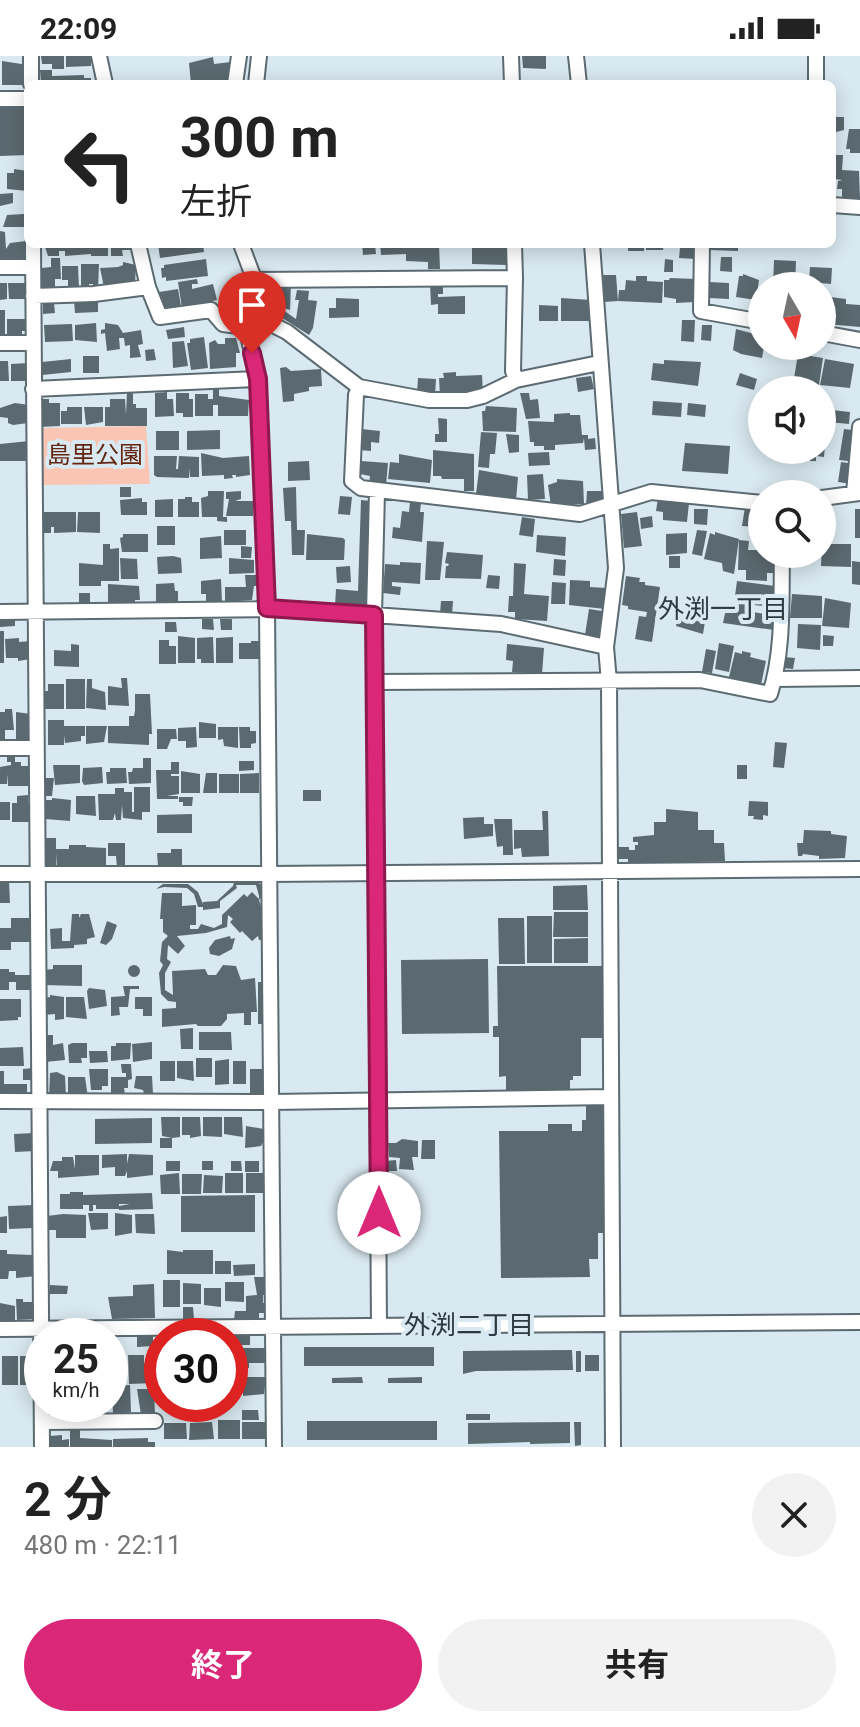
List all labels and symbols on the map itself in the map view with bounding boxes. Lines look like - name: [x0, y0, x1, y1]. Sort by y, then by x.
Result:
- pin: [218, 271, 286, 353]
- north arrow: [748, 272, 836, 360]
- park label: 島里公園: [47, 441, 143, 469]
- district label: 外渕一丁目: [658, 594, 788, 624]
- position arrow: [337, 1171, 421, 1255]
- district label: 外渕二丁目: [404, 1310, 534, 1340]
- speed limit sign: 30: [144, 1318, 248, 1422]

